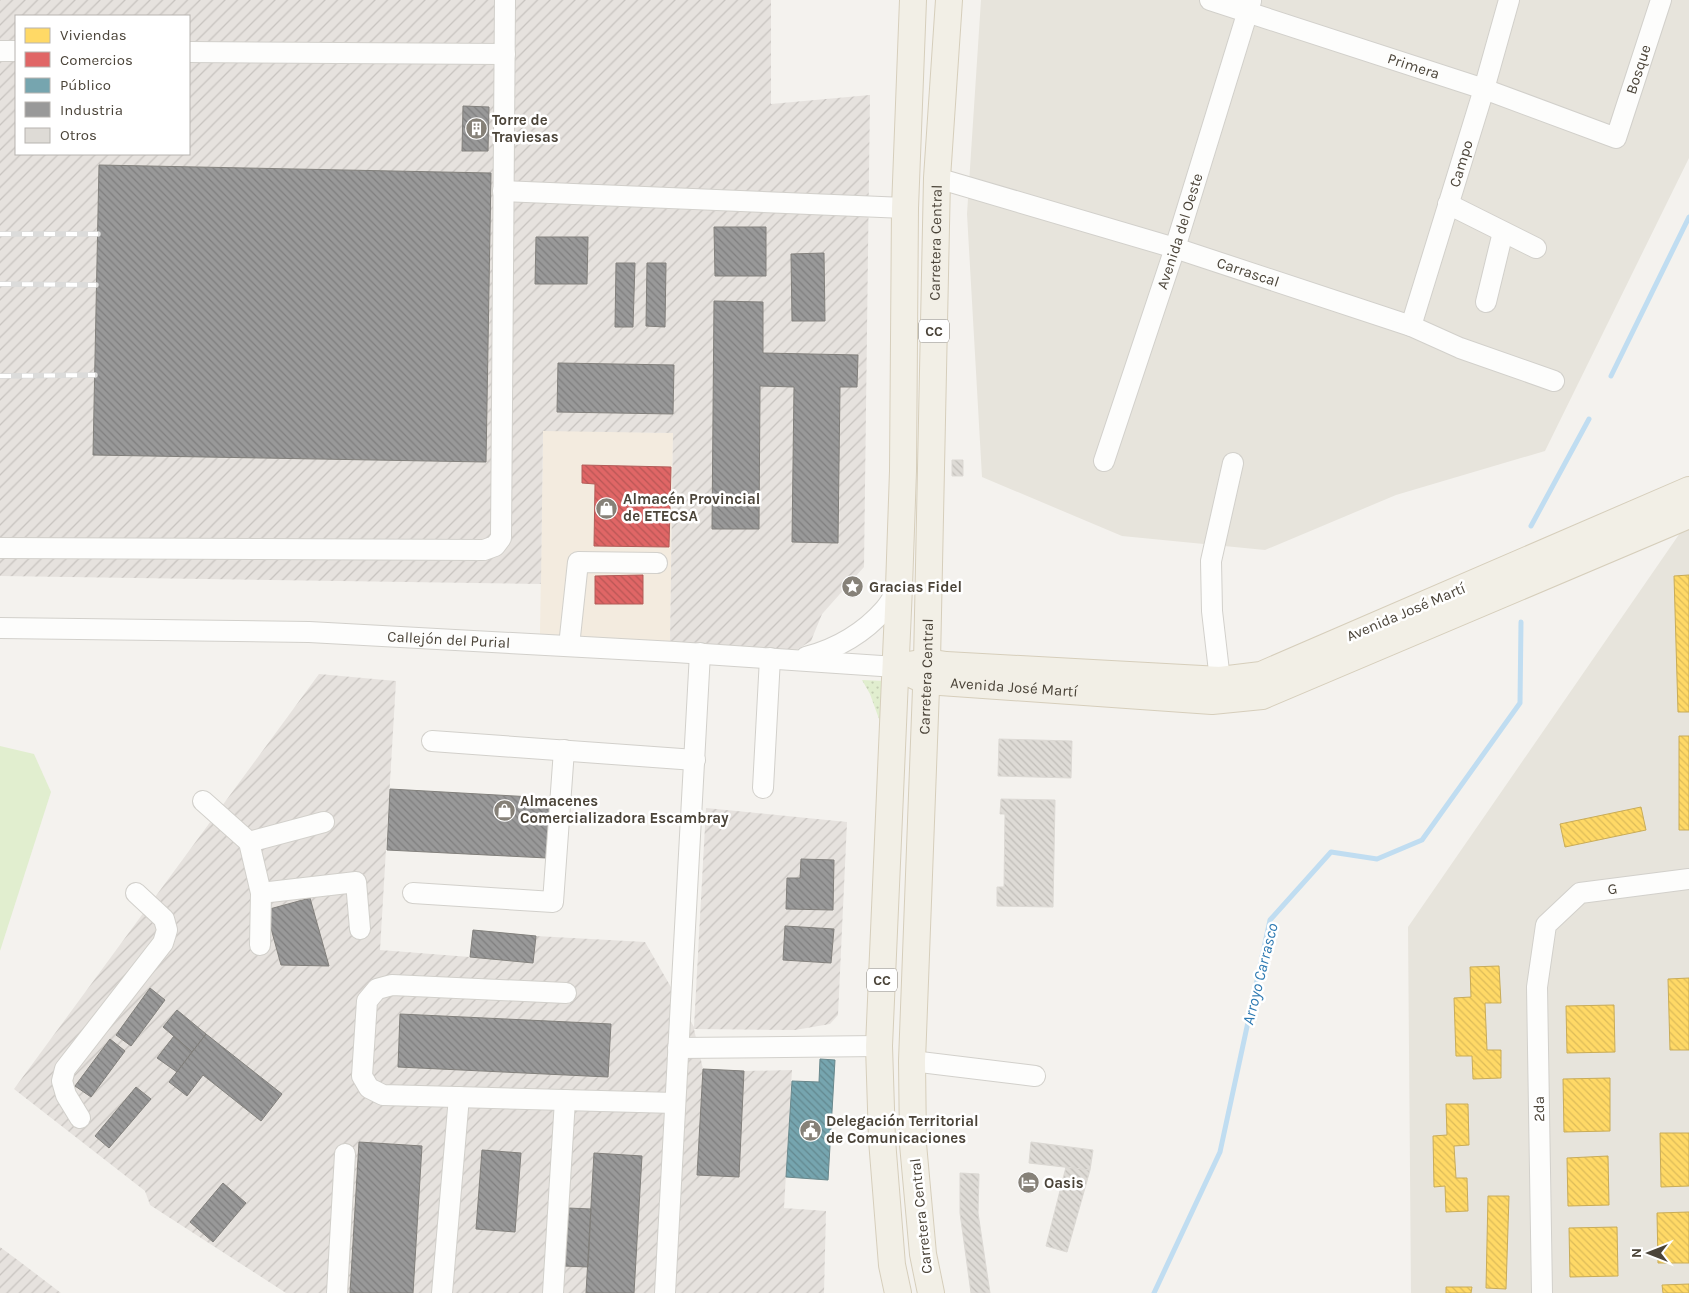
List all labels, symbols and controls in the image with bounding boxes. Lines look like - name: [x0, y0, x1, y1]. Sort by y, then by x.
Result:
- legend: [15, 15, 190, 155]
- text: Viviendas: [60, 26, 127, 44]
- street label: Bosque: [1622, 42, 1655, 96]
- street label: Primera: [1385, 49, 1442, 83]
- text: Comercios: [60, 51, 133, 69]
- text: Público: [60, 76, 111, 94]
- text: Industria: [60, 101, 123, 119]
- place label: Torre de Traviesas: [492, 111, 559, 146]
- building icon: Torre de Traviesas: [464, 117, 488, 141]
- text: Otros: [60, 126, 97, 144]
- street label: Campo: [1445, 138, 1477, 189]
- street label: Avenida del Oeste: [1153, 171, 1207, 292]
- street label: Carretera Central: [925, 184, 946, 301]
- street label: Carrascal: [1214, 253, 1282, 291]
- road number: CC: [919, 320, 949, 342]
- place label: Almacén Provincial de ETECSA: [623, 490, 760, 525]
- shop icon: Almacén Provincial de ETECSA: [595, 496, 619, 520]
- place icon: Gracias Fidel: [841, 575, 865, 599]
- place label: Gracias Fidel: [869, 578, 962, 596]
- street label: Avenida José Martí: [1344, 579, 1469, 645]
- street label: Carretera Central: [915, 618, 937, 735]
- street label: Callejón del Purial: [387, 627, 511, 652]
- street label: Avenida José Martí: [950, 674, 1079, 701]
- place label: Almacenes Comercializadora Escambray: [520, 792, 729, 827]
- shop icon: Almacenes Comercializadora Escambray: [492, 798, 516, 822]
- street label: G: [1606, 879, 1618, 898]
- water label: Arroyo Carrasco: [1238, 921, 1282, 1027]
- road number: CC: [867, 968, 897, 992]
- street label: 2da: [1530, 1096, 1548, 1122]
- place label: Delegación Territorial de Comunicaciones: [826, 1112, 979, 1147]
- public building icon: Delegación Territorial de Comunicaciones: [798, 1118, 822, 1142]
- street label: Carretera Central: [906, 1157, 936, 1275]
- hotel icon: Oasis: [1016, 1171, 1040, 1195]
- place label: Oasis: [1044, 1174, 1084, 1192]
- north arrow: [1624, 1228, 1674, 1278]
- text: N: [1628, 1248, 1645, 1258]

